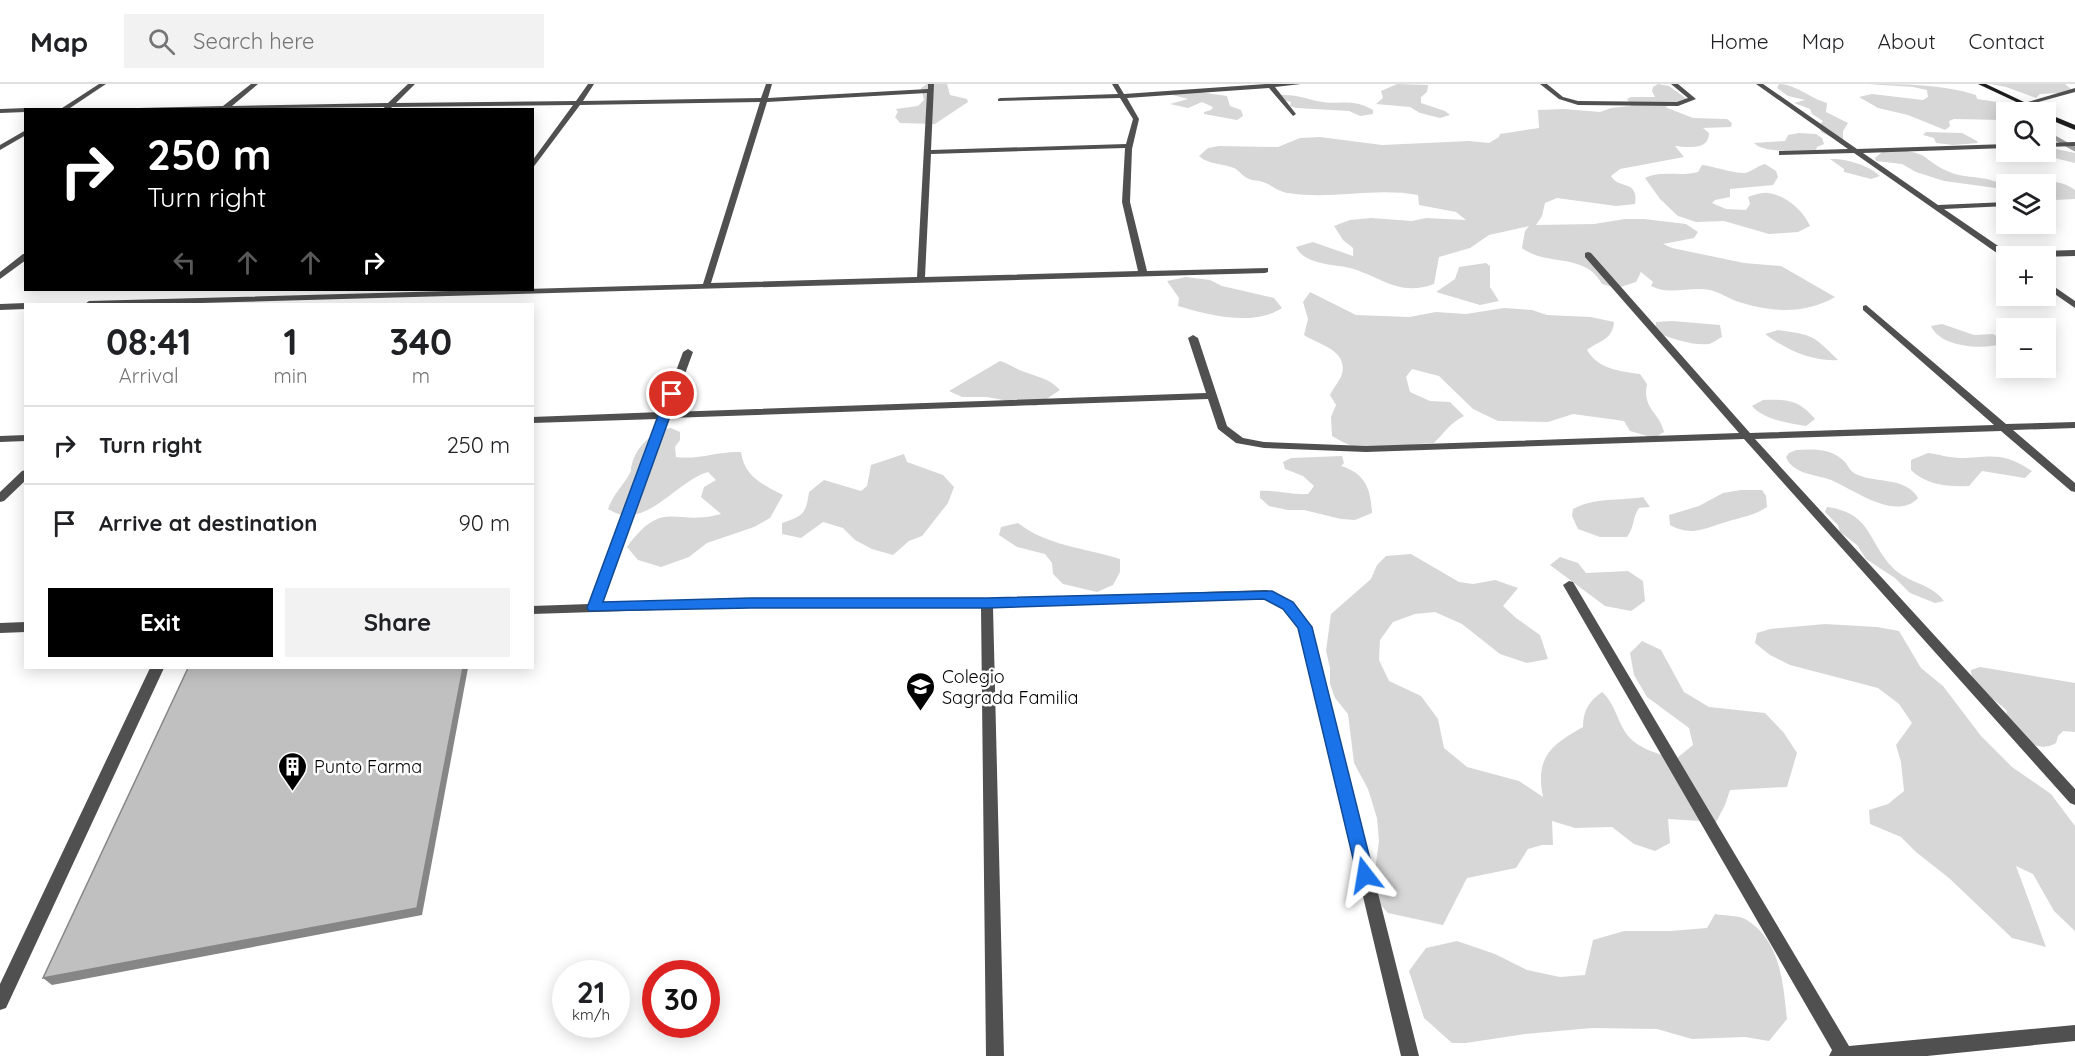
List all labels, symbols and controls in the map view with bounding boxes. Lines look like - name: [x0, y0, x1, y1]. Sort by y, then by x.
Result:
- search box: [124, 14, 544, 68]
- text: Map: [30, 24, 88, 59]
- icon: search: [145, 25, 178, 58]
- text: Search here: [193, 27, 315, 55]
- text: Home: [1710, 28, 1769, 54]
- text: Map: [1802, 28, 1845, 54]
- text: About: [1878, 28, 1936, 54]
- text: Contact: [1969, 28, 2045, 54]
- map controls: [1996, 102, 2056, 378]
- button: search: [1996, 102, 2056, 162]
- text: 250 m: [147, 128, 271, 181]
- icon: right: [48, 132, 126, 210]
- button: layers: [1996, 174, 2056, 234]
- text: Turn right: [147, 180, 266, 214]
- icon: left: [168, 246, 201, 279]
- icon: ahead: [231, 246, 264, 279]
- icon: ahead: [294, 246, 327, 279]
- icon: right: [357, 246, 390, 279]
- button: +: [1996, 246, 2056, 306]
- button: −: [1996, 318, 2056, 378]
- text: 08:41: [106, 319, 192, 364]
- text: 1: [284, 319, 298, 364]
- text: 340: [389, 319, 452, 364]
- text: Arrival: [119, 363, 179, 388]
- text: min: [274, 363, 308, 388]
- text: m: [412, 363, 430, 388]
- pin: [646, 368, 697, 419]
- icon: arrive: [655, 377, 688, 410]
- icon: right: [48, 429, 81, 462]
- text: Turn right: [99, 431, 203, 459]
- text: 250 m: [447, 431, 510, 459]
- icon: arrive: [48, 507, 81, 540]
- text: Arrive at destination: [99, 509, 317, 537]
- text: 90 m: [459, 509, 510, 537]
- button: Exit: [48, 588, 273, 657]
- button: Share: [285, 588, 510, 657]
- place label: Colegio Sagrada Familia: [942, 665, 1079, 709]
- school or university icon: Colegio Sagrada Familia: [905, 670, 937, 712]
- building icon: Punto Farma: [277, 750, 309, 792]
- place label: Punto Farma: [314, 755, 422, 778]
- position arrow: [1333, 843, 1397, 907]
- speed limit sign: 30: [642, 960, 720, 1038]
- text: 21: [577, 973, 605, 1011]
- text: km/h: [572, 1005, 610, 1024]

